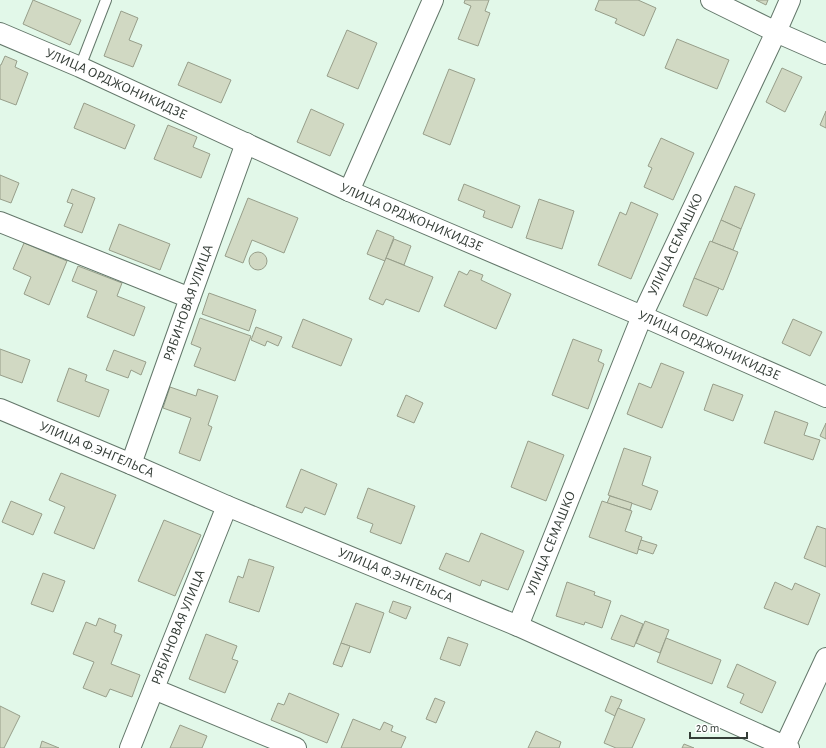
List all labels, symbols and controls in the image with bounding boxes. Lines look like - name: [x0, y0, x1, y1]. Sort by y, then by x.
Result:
- street label: УЛИЦА ОРДЖОНИКИДЗЕ: [43, 46, 189, 122]
- street label: УЛИЦА ОРДЖОНИКИДЗЕ: [338, 181, 485, 254]
- street label: УЛИЦА СЕМАШКО: [646, 191, 706, 298]
- street label: РЯБИНОВАЯ УЛИЦА: [161, 243, 216, 363]
- street label: УЛИЦА ОРДЖОНИКИДЗЕ: [636, 308, 782, 383]
- street label: УЛИЦА Ф.ЭНГЕЛЬСА: [37, 419, 156, 480]
- street label: УЛИЦА СЕМАШКО: [524, 489, 578, 598]
- street label: УЛИЦА Ф.ЭНГЕЛЬСА: [336, 546, 455, 605]
- street label: РЯБИНОВАЯ УЛИЦА: [149, 568, 208, 687]
- scale bar: [690, 714, 747, 740]
- text: 20 m: [696, 722, 719, 734]

